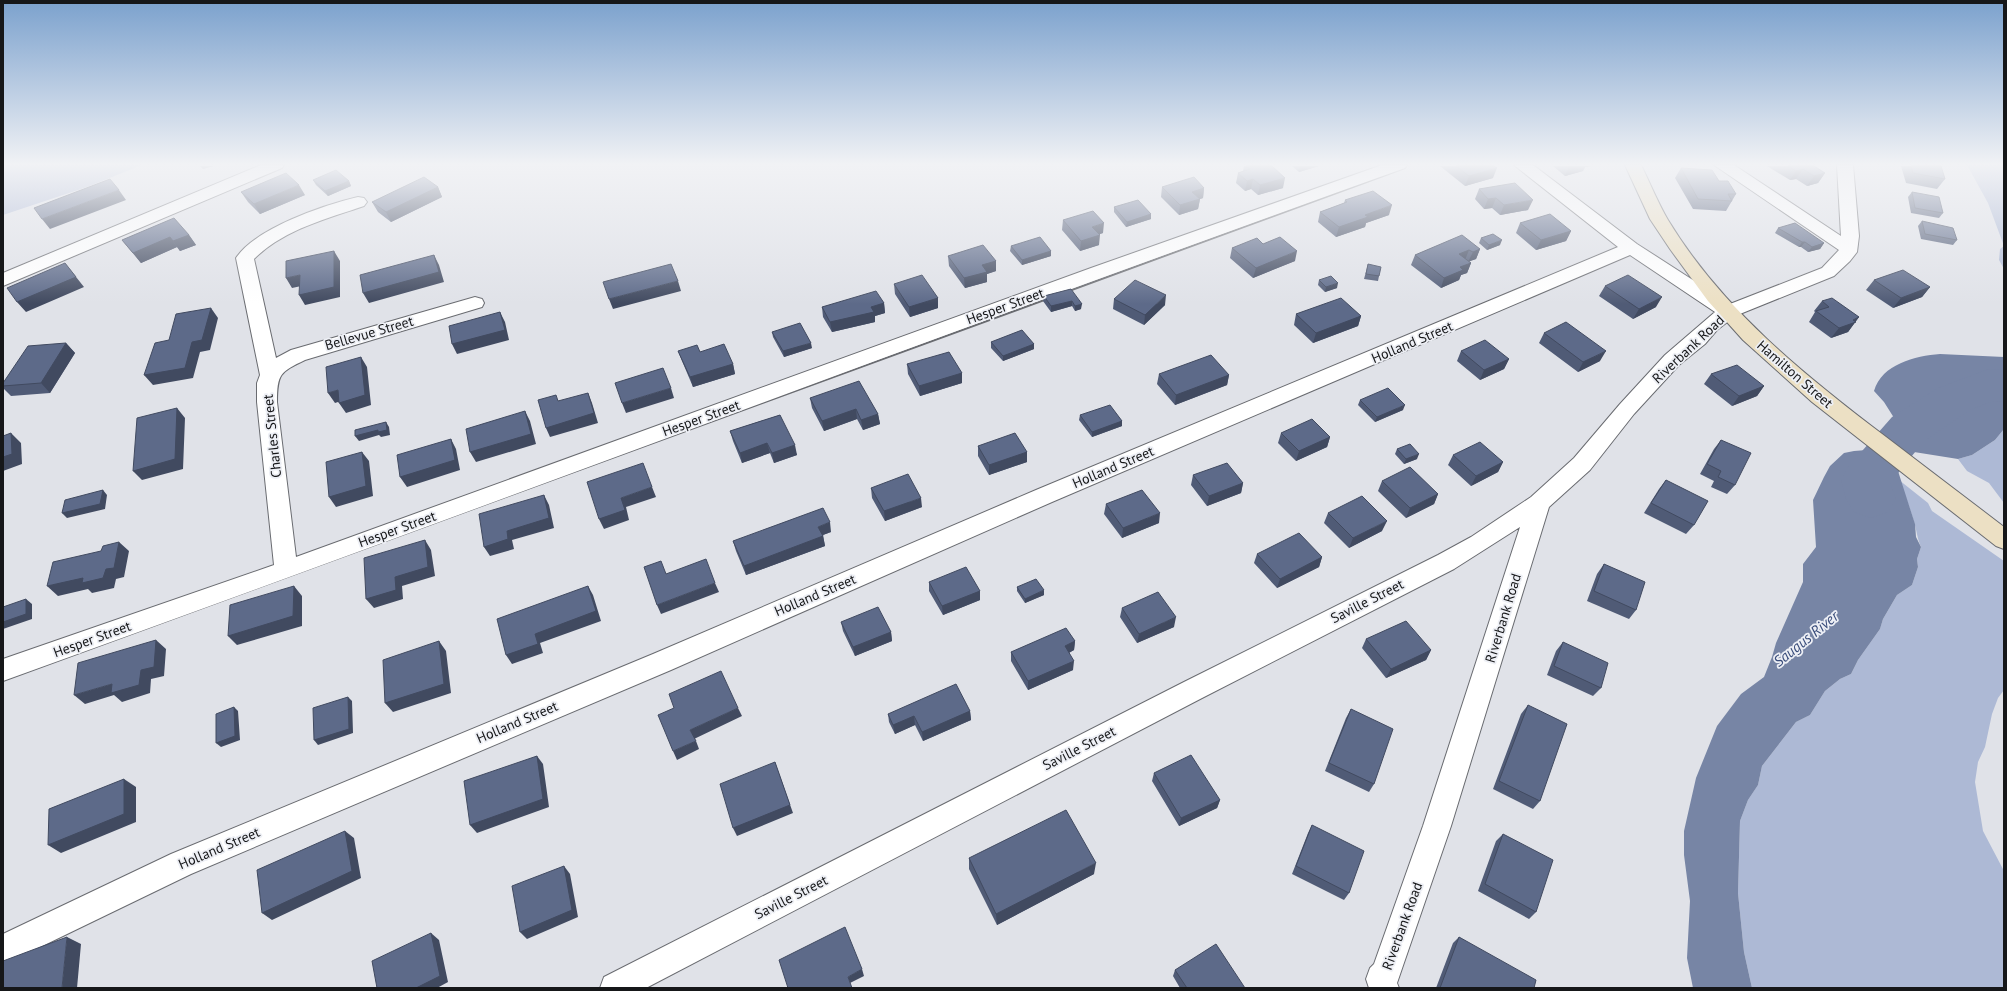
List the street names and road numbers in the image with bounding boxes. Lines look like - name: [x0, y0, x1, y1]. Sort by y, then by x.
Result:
- street label: Hesper Street: [964, 284, 1047, 328]
- street label: Riverbank Road: [1648, 311, 1728, 387]
- street label: Bellevue Street: [323, 312, 416, 354]
- street label: Holland Street: [1369, 317, 1456, 367]
- street label: Hamilton Street: [1753, 336, 1837, 412]
- street label: Charles Street: [259, 393, 285, 479]
- street label: Hesper Street: [660, 396, 743, 440]
- street label: Holland Street: [1070, 442, 1157, 492]
- street label: Hesper Street: [356, 507, 439, 551]
- street label: Holland Street: [772, 570, 859, 620]
- street label: Riverbank Road: [1481, 571, 1525, 665]
- street label: Saville Street: [1327, 575, 1407, 627]
- street label: Hesper Street: [51, 617, 134, 661]
- street label: Holland Street: [474, 697, 561, 747]
- street label: Saville Street: [1039, 722, 1119, 774]
- street label: Holland Street: [176, 823, 263, 873]
- street label: Saville Street: [751, 871, 831, 923]
- street label: Riverbank Road: [1378, 880, 1426, 972]

